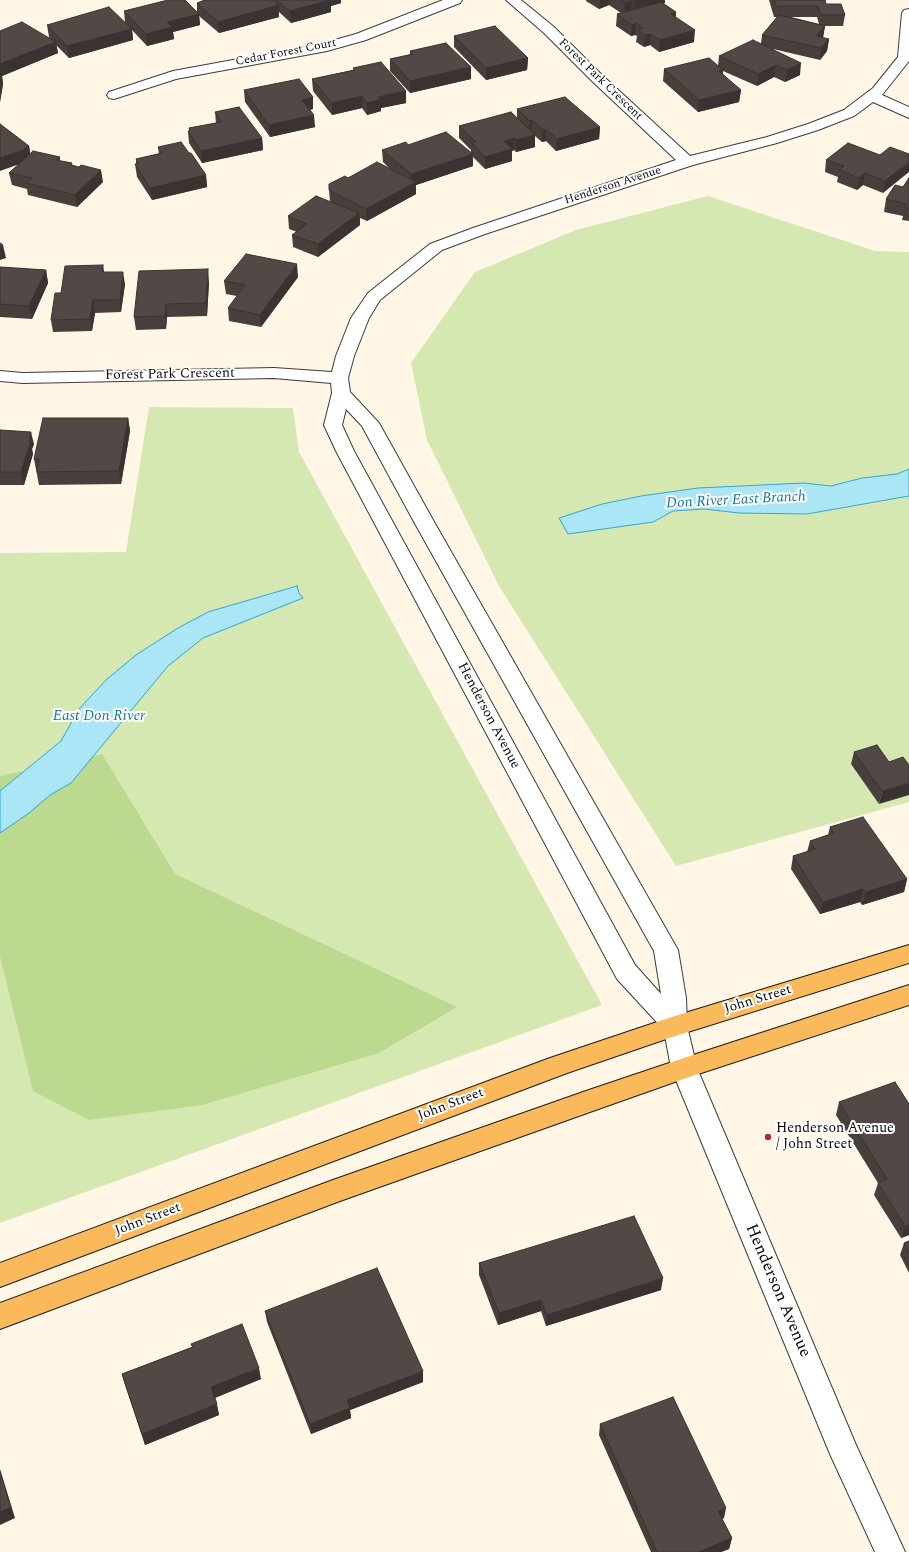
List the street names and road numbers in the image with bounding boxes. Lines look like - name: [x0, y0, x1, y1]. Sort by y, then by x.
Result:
- street label: Cedar Forest Court: [234, 36, 338, 70]
- street label: Forest Park Crescent: [555, 36, 645, 124]
- street label: Henderson Avenue: [563, 164, 663, 208]
- street label: Forest Park Crescent: [105, 365, 235, 385]
- street label: Henderson Avenue: [453, 660, 523, 772]
- street label: John Street: [722, 982, 794, 1018]
- street label: John Street: [416, 1085, 486, 1125]
- street label: John Street: [113, 1200, 183, 1240]
- street label: Henderson Avenue: [740, 1221, 814, 1361]

